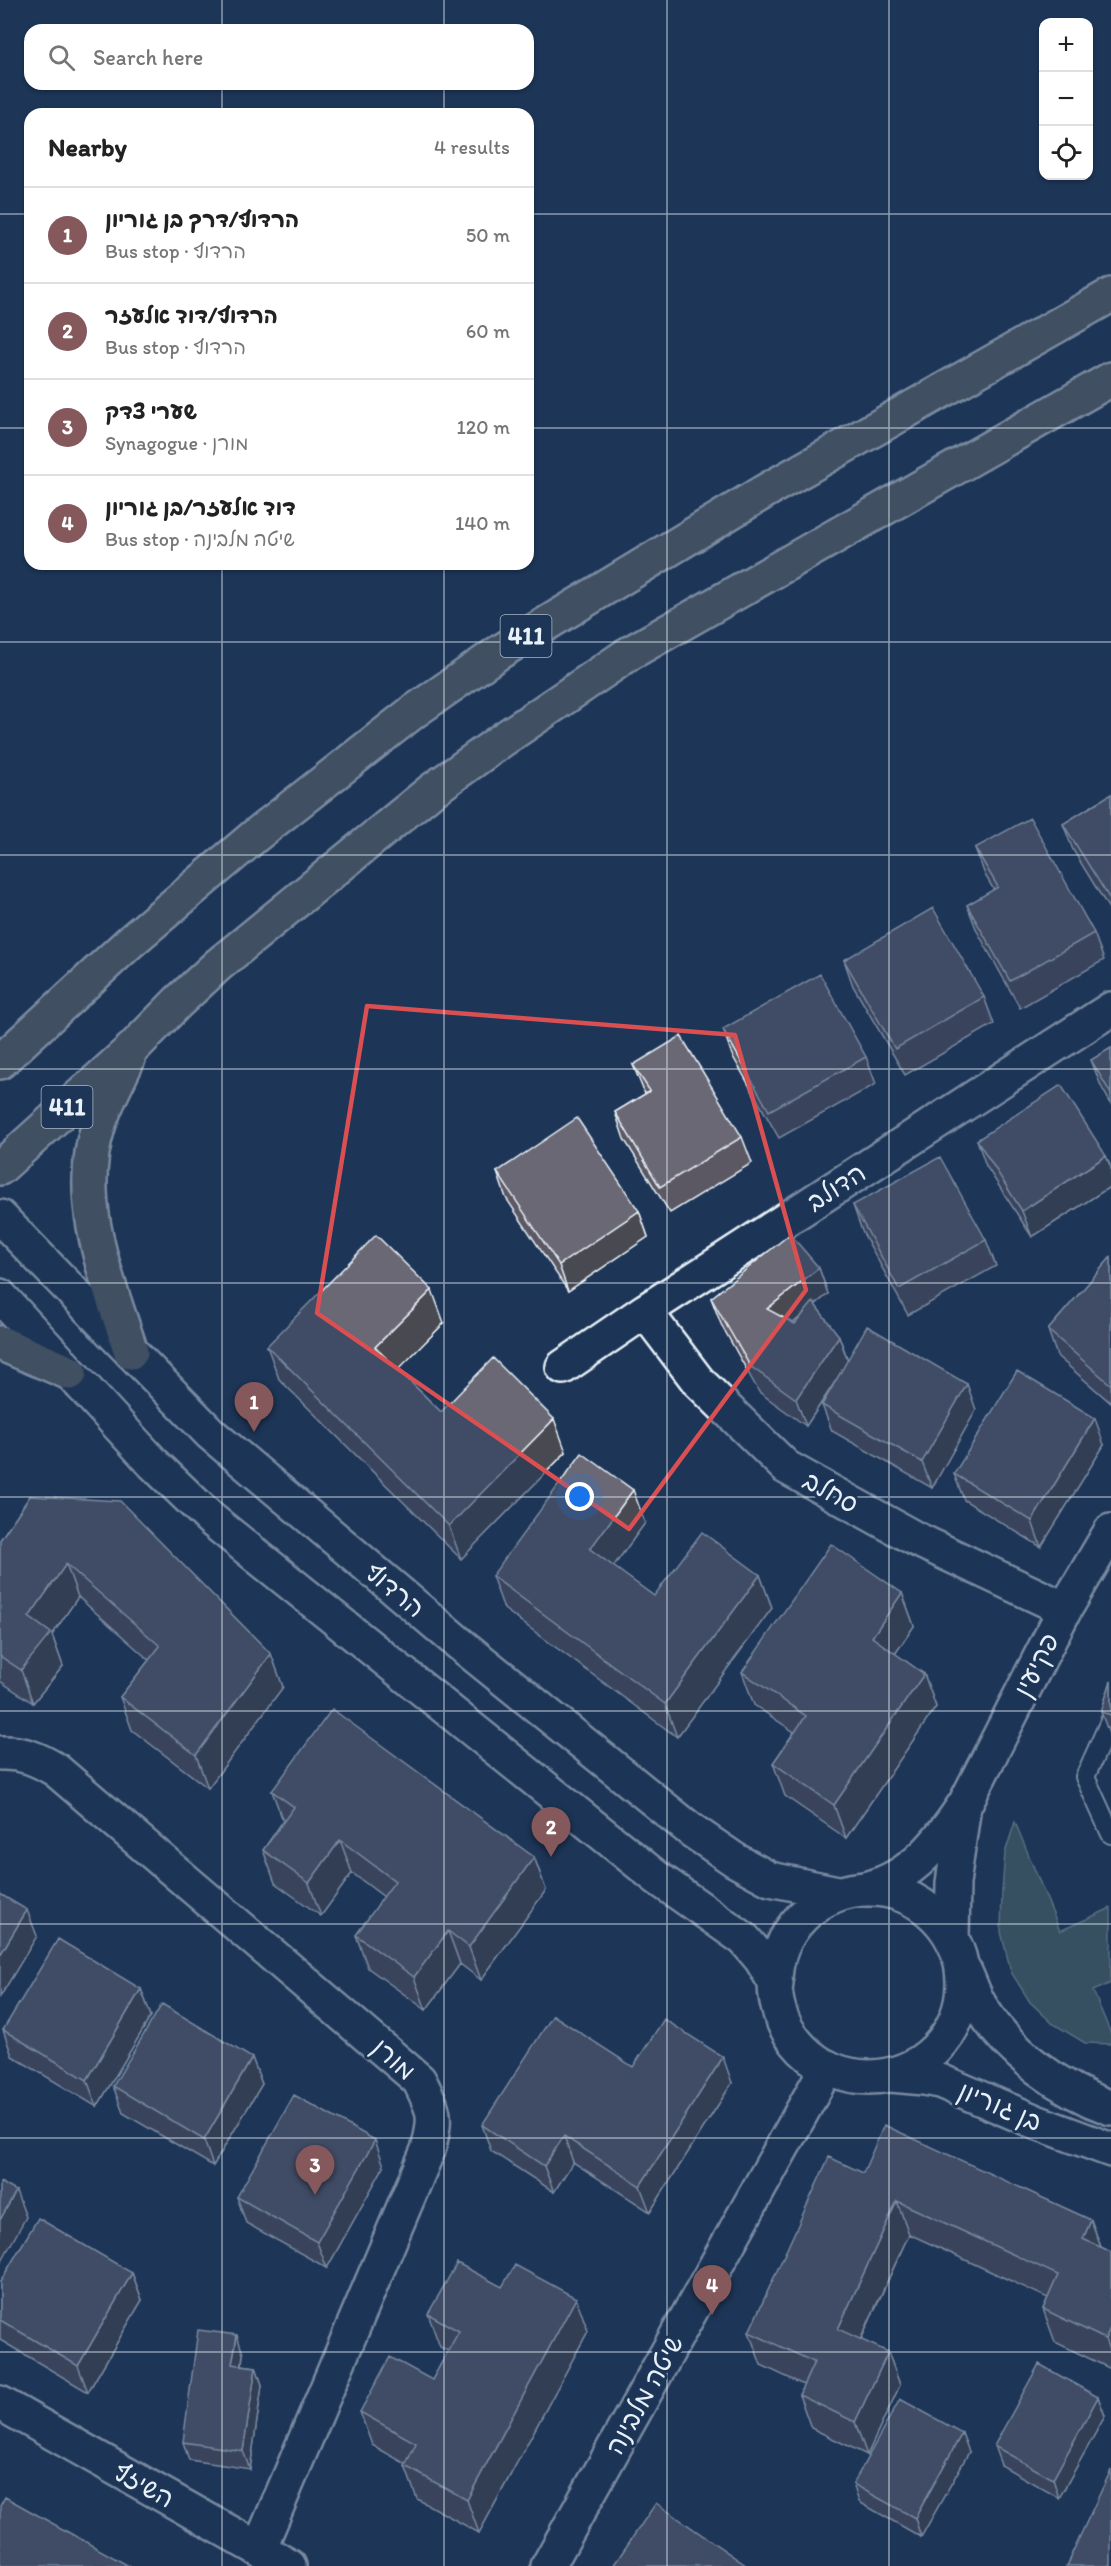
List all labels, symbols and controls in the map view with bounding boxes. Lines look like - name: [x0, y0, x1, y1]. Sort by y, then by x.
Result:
- map controls: [1039, 18, 1093, 180]
- button: +: [1039, 18, 1093, 72]
- search box: [24, 24, 534, 90]
- icon: search: [45, 41, 78, 74]
- text: Search here: [93, 44, 203, 71]
- button: −: [1039, 72, 1093, 126]
- button: locate: [1039, 126, 1093, 180]
- text: Nearby: [48, 131, 127, 163]
- text: 4 results: [434, 135, 510, 159]
- text: הרדוף/דרך בן גוריון: [105, 206, 299, 233]
- text: 1: [63, 223, 72, 247]
- text: 50 m: [466, 223, 510, 247]
- text: Bus stop · הרדוף: [105, 239, 246, 263]
- text: הרדוף/דוד אלעזר: [105, 302, 278, 329]
- text: 2: [62, 319, 73, 343]
- text: 60 m: [466, 319, 510, 343]
- text: Bus stop · הרדוף: [105, 335, 246, 359]
- text: שערי צדק: [105, 398, 197, 425]
- text: 3: [62, 415, 73, 439]
- text: 120 m: [457, 415, 510, 439]
- text: Synagogue · מורן: [105, 431, 248, 455]
- text: דוד אלעזר/בן גוריון: [105, 494, 296, 521]
- text: 4: [61, 511, 74, 535]
- text: 140 m: [455, 511, 510, 535]
- text: Bus stop · שיטה מלבינה: [105, 527, 295, 551]
- road number: 411: [500, 615, 552, 657]
- road number: 411: [42, 1086, 92, 1128]
- street label: הדולב: [800, 1156, 872, 1218]
- pin: 1: [234, 1382, 274, 1432]
- street label: סחלב: [798, 1464, 864, 1520]
- your location: [565, 1482, 594, 1511]
- street label: הרדוף: [358, 1556, 432, 1624]
- street label: פקיעין: [1006, 1628, 1066, 1703]
- pin: 2: [532, 1808, 570, 1857]
- street label: מורן: [366, 2031, 422, 2087]
- street label: בן גוריון: [953, 2074, 1047, 2138]
- pin: 3: [296, 2146, 334, 2195]
- pin: 4: [692, 2266, 732, 2315]
- street label: שיטה מלבינה: [598, 2330, 690, 2460]
- street label: השיזף: [108, 2455, 180, 2515]

